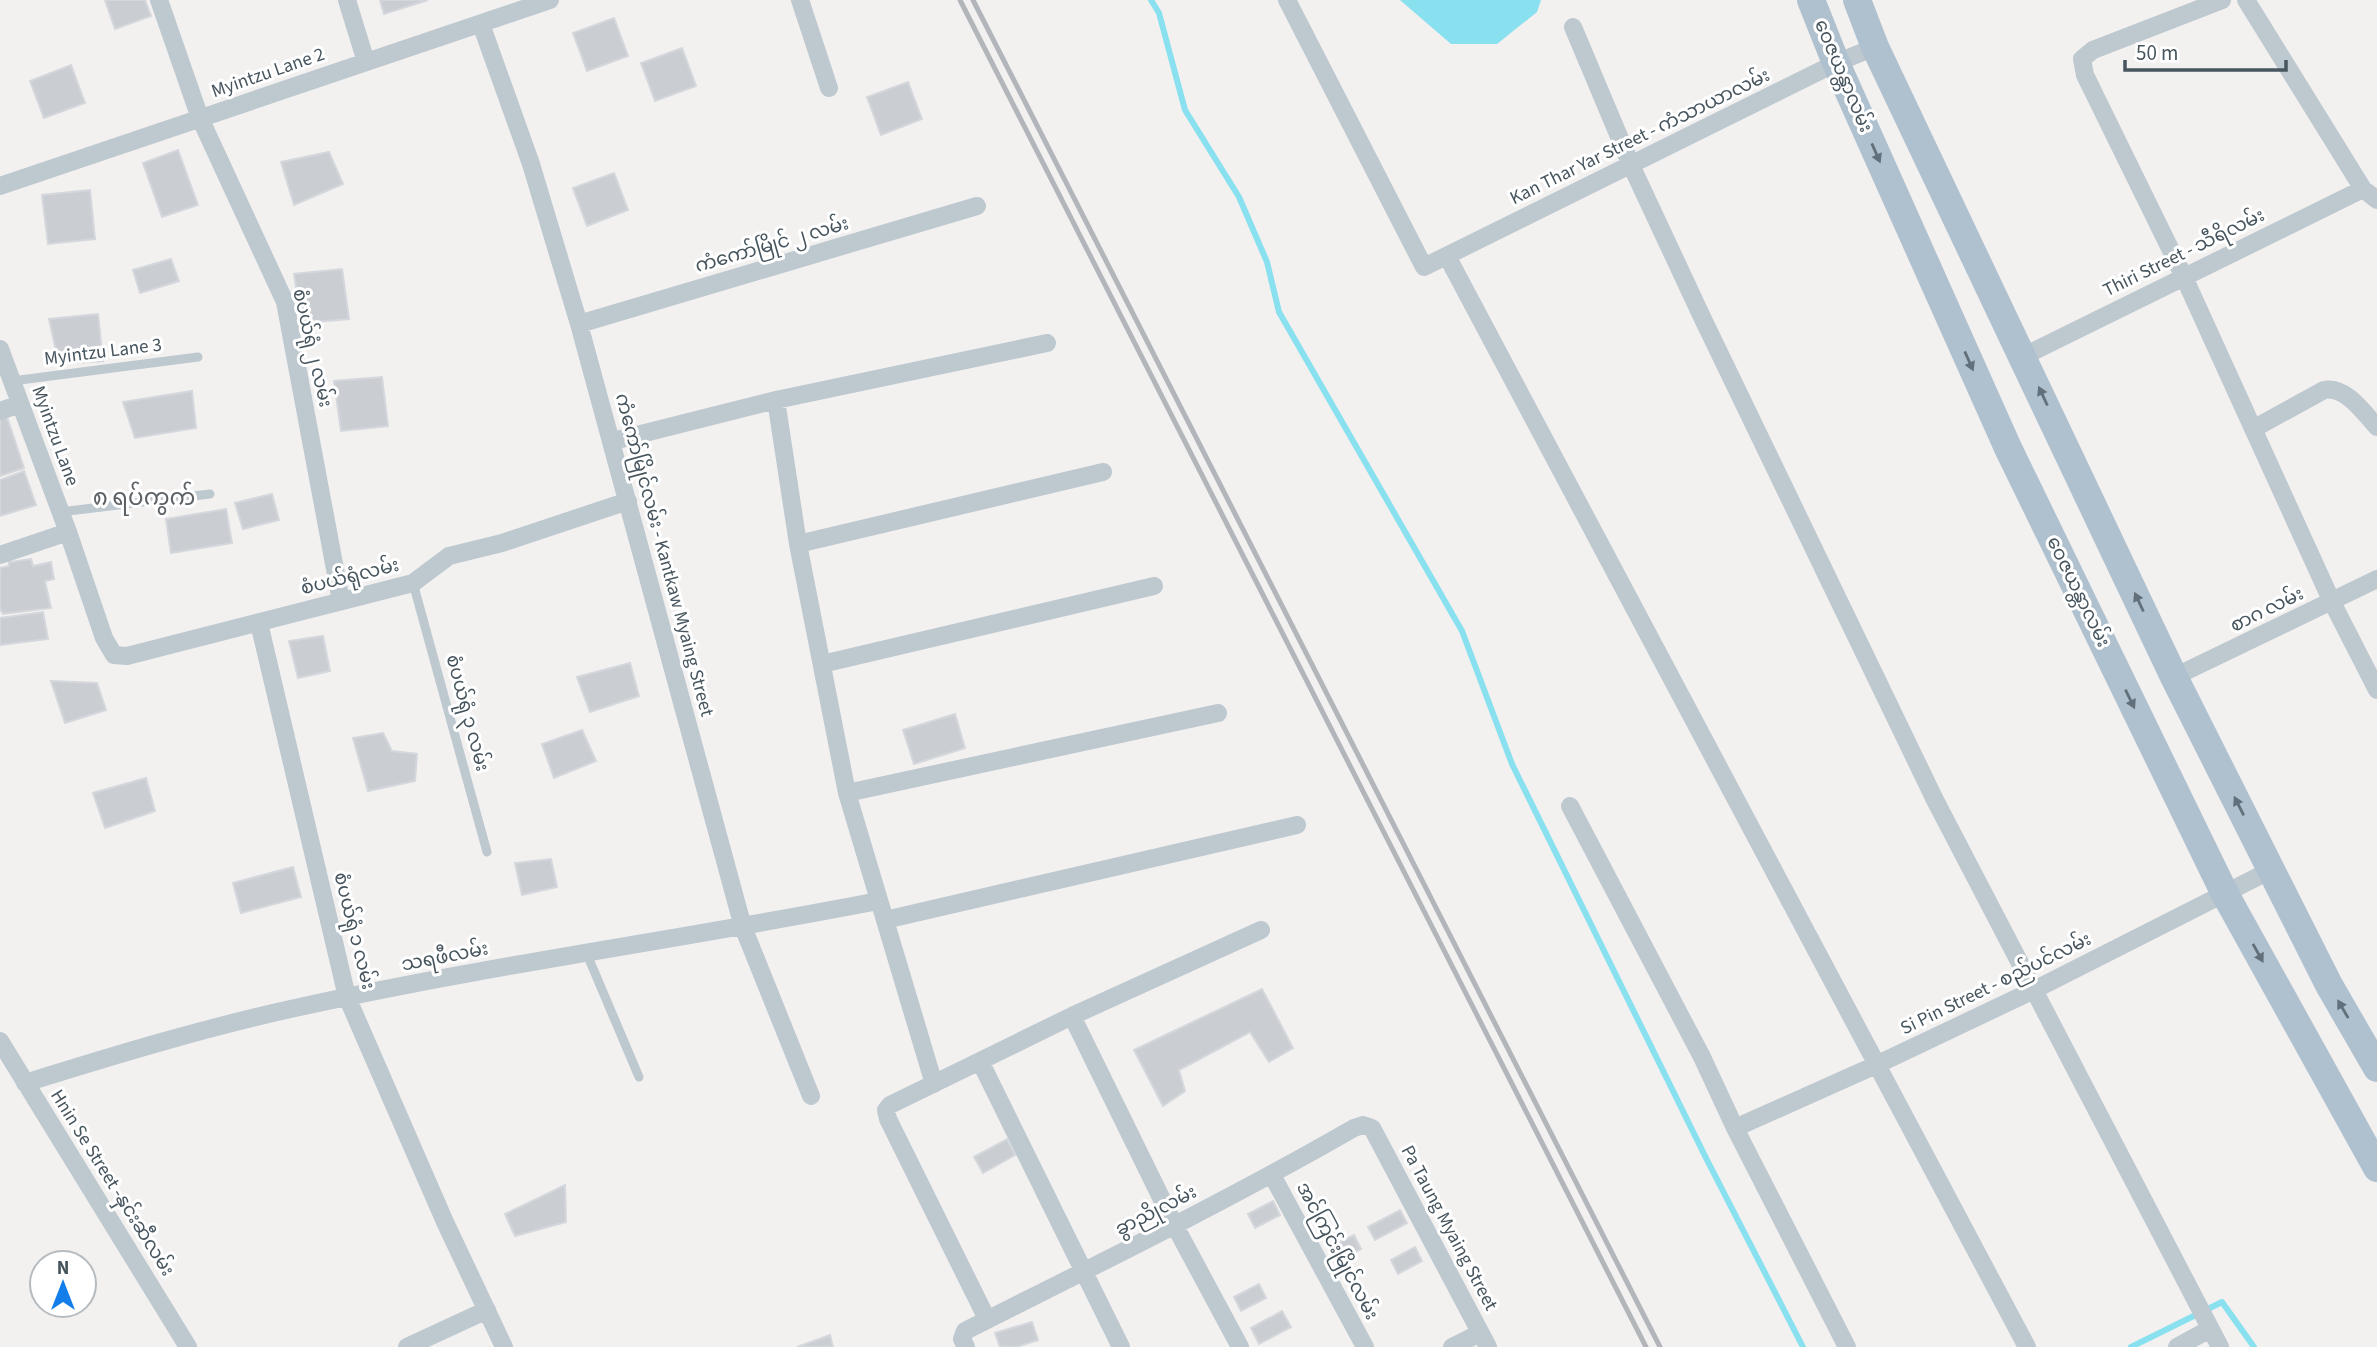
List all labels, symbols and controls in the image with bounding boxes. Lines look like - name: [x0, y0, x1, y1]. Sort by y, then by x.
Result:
- street label: ဝေဇယန္တာလမ်း: [1806, 15, 1881, 137]
- scale bar: [2125, 28, 2286, 72]
- text: 50 m: [2136, 38, 2178, 68]
- street label: Myintzu Lane 2: [208, 41, 328, 105]
- street label: Kan Thar Yar Street - ကံသာယာလမ်း: [1505, 60, 1775, 212]
- one-way arrow: [1870, 143, 1882, 163]
- street label: Thiri Street - သီရိလမ်း: [2098, 200, 2270, 305]
- street label: ကံကော်မြိုင် ၂ လမ်း: [691, 208, 852, 281]
- street label: စံပယ်ရုံ ၂ လမ်း: [283, 285, 341, 411]
- street label: Myintzu Lane 3: [43, 331, 163, 373]
- one-way arrow: [1963, 351, 1975, 371]
- street label: Myintzu Lane: [24, 382, 86, 490]
- one-way arrow: [2037, 386, 2048, 406]
- street label: ကံကော်မြိုင်လမ်း - Kantkaw Myaing Street: [607, 390, 722, 720]
- district label: ၈ ရပ်ကွက်: [93, 481, 195, 516]
- street label: ဝေဇယန္တာလမ်း: [2039, 531, 2118, 652]
- street label: စံပယ်ရုံလမ်း: [297, 550, 403, 604]
- street label: စာဂ လမ်း: [2225, 579, 2308, 639]
- one-way arrow: [2133, 592, 2145, 612]
- street label: စံပယ်ရုံ ၃ လမ်း: [436, 651, 498, 775]
- one-way arrow: [2124, 689, 2136, 709]
- one-way arrow: [2234, 796, 2245, 816]
- street label: စံပယ်ရုံ ၁ လမ်း: [324, 869, 384, 993]
- street label: Si Pin Street - စည်ပင်လမ်း: [1895, 924, 2096, 1043]
- street label: သရဖီလမ်း: [399, 933, 491, 980]
- one-way arrow: [2252, 944, 2264, 963]
- one-way arrow: [2337, 999, 2349, 1018]
- street label: Hnin Se Street -နှင်းဆီလမ်း: [42, 1083, 182, 1283]
- street label: Pa Taung Myaing Street: [1394, 1141, 1504, 1316]
- street label: အင်ကြင်းမြိုင်လမ်း: [1288, 1176, 1387, 1325]
- street label: ခွာညိုလမ်း: [1110, 1177, 1202, 1244]
- north arrow: [28, 1249, 98, 1319]
- text: N: [57, 1255, 69, 1282]

